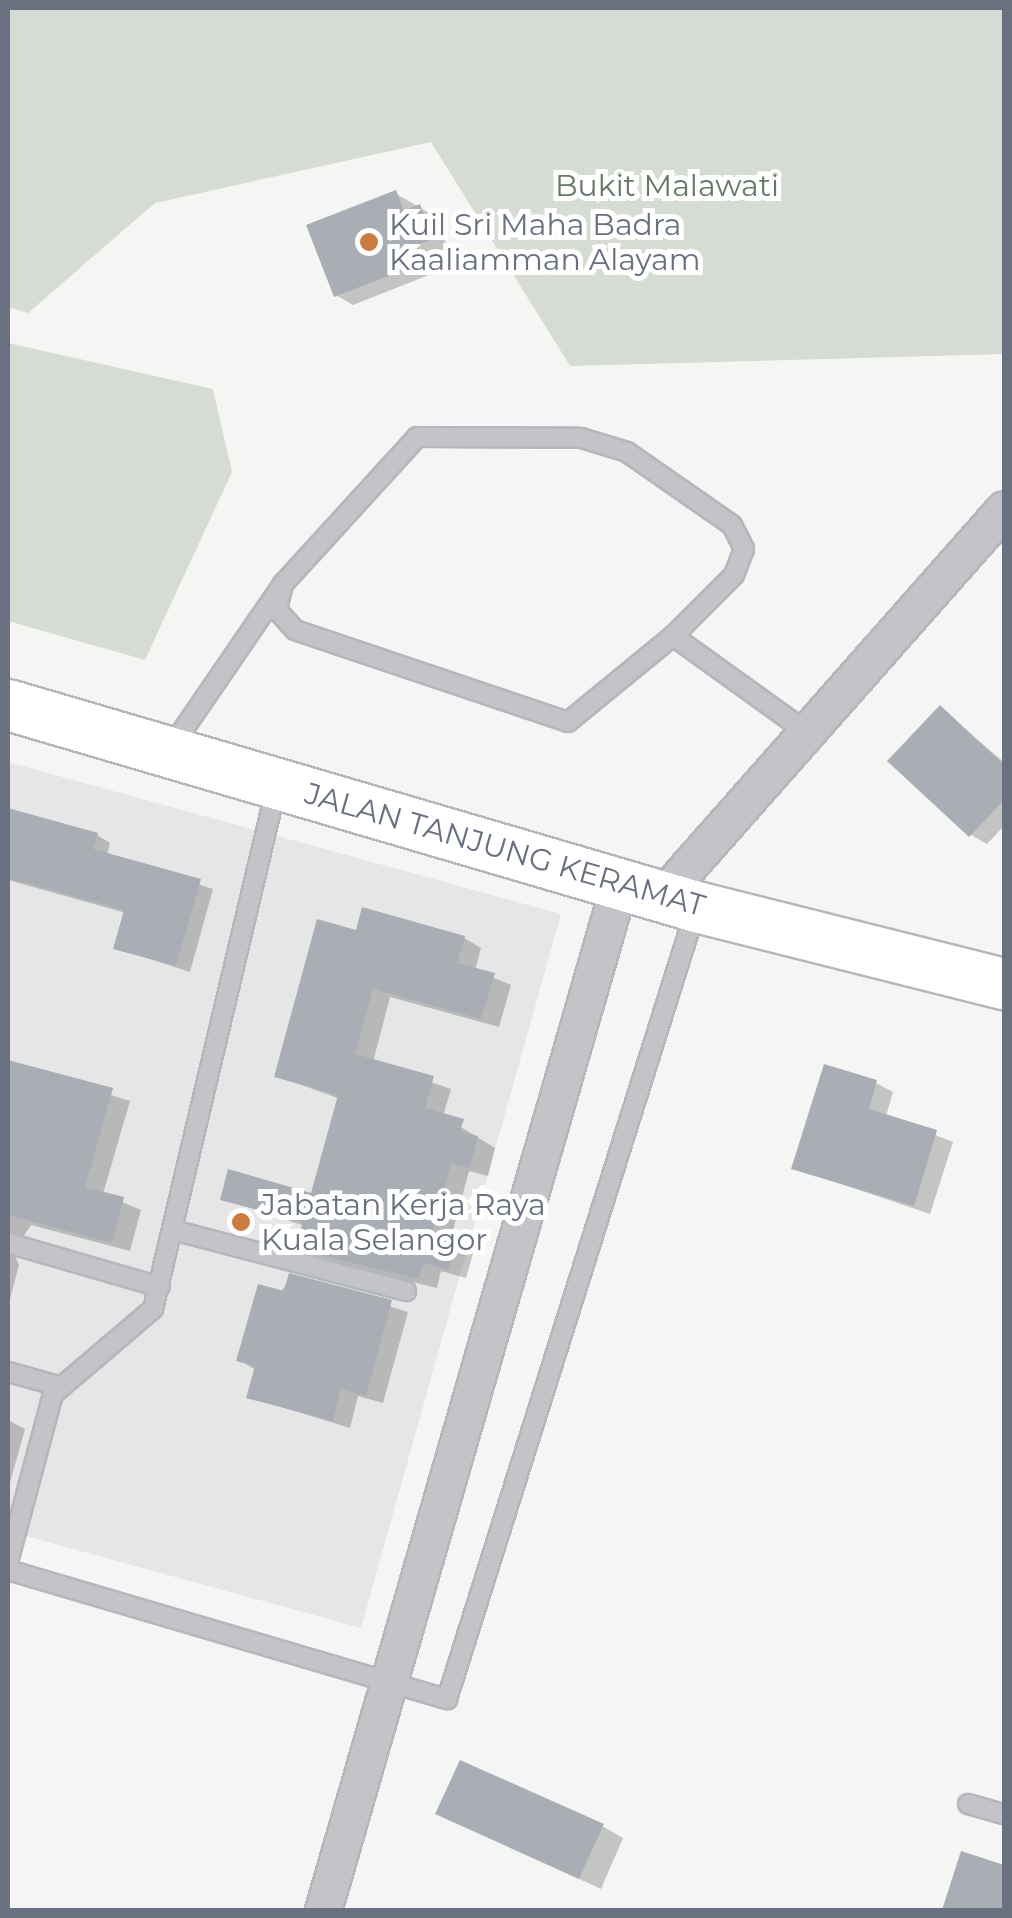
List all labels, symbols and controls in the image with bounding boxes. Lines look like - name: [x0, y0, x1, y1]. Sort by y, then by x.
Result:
- park label: Bukit Malawati: [555, 168, 779, 204]
- place label: Kuil Sri Maha Badra Kaaliamman Alayam: [389, 207, 701, 278]
- marker: Kuil Sri Maha Badra Kaaliamman Alayam: [358, 231, 380, 253]
- street label: JALAN TANJUNG KERAMAT: [301, 776, 709, 924]
- place label: Jabatan Kerja Raya Kuala Selangor: [261, 1187, 546, 1258]
- marker: Jabatan Kerja Raya Kuala Selangor: [230, 1211, 252, 1233]

